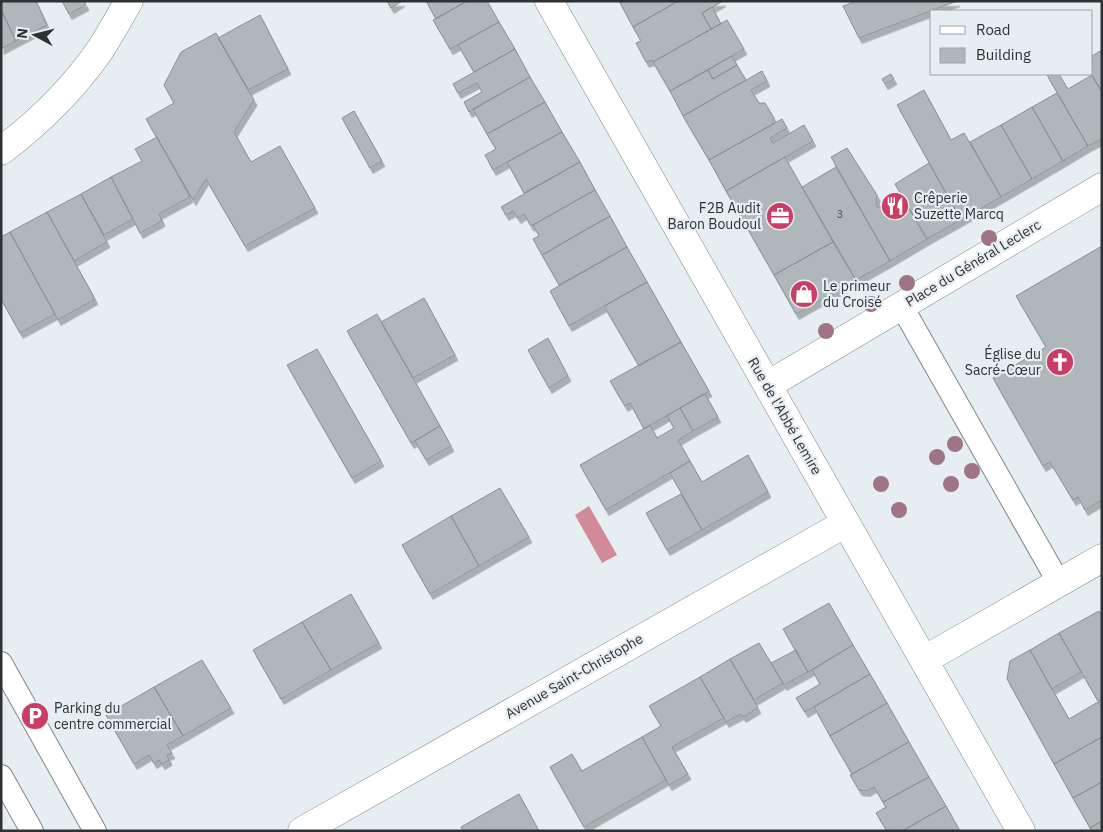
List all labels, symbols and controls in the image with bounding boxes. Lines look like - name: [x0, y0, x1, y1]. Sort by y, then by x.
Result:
- north arrow: [10, 10, 60, 60]
- legend: [930, 10, 1093, 75]
- text: Road: [976, 20, 1011, 39]
- text: N: [13, 27, 32, 40]
- text: Building: [976, 45, 1031, 64]
- place label: Crêperie Suzette Marcq: [914, 189, 1004, 223]
- restaurant icon: Crêperie Suzette Marcq: [880, 191, 910, 221]
- place label: F2B Audit Baron Boudoul: [668, 199, 761, 233]
- office icon: F2B Audit Baron Boudoul: [765, 201, 795, 231]
- house number: 3: [837, 207, 843, 221]
- street label: Place du Général Leclerc: [902, 215, 1044, 311]
- place label: Le primeur du Croisé: [823, 277, 891, 311]
- shop icon: Le primeur du Croisé: [789, 279, 819, 309]
- place label: Église du Sacré-Cœur: [965, 344, 1041, 379]
- church icon: Église du Sacré-Cœur: [1045, 347, 1075, 377]
- street label: Rue de l'Abbé Lemire: [744, 354, 826, 478]
- street label: Avenue Saint-Christophe: [502, 629, 646, 723]
- place label: Parking du centre commercial: [54, 699, 172, 733]
- parking icon: Parking du centre commercial: [20, 701, 50, 731]

